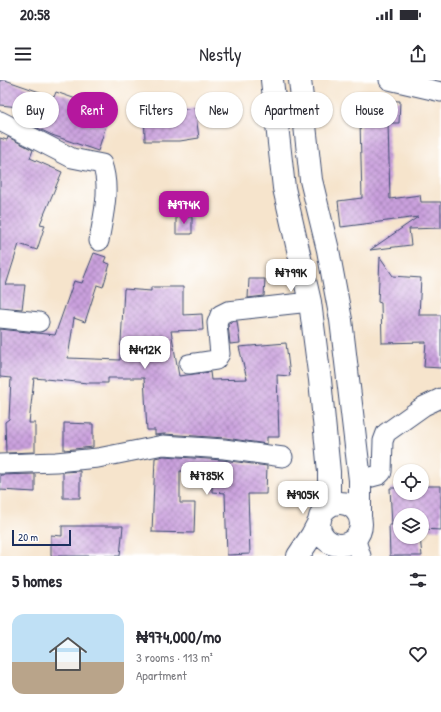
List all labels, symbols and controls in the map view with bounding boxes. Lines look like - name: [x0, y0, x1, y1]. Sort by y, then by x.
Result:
- text: 20:58: [20, 4, 50, 25]
- text: Nestly: [199, 42, 242, 67]
- icon: menu: [12, 43, 34, 65]
- icon: share: [407, 43, 429, 65]
- chip: Buy: [12, 92, 59, 128]
- chip: Rent: [67, 92, 118, 128]
- chip: Filters: [126, 92, 187, 128]
- chip: New: [195, 92, 243, 128]
- chip: Apartment: [251, 92, 333, 128]
- chip: House: [341, 92, 398, 128]
- pin: ₦974K: [156, 191, 212, 225]
- text: ₦974K: [168, 195, 200, 213]
- pin: ₦799K: [263, 259, 319, 293]
- text: ₦799K: [275, 263, 307, 281]
- pin: ₦412K: [117, 336, 173, 370]
- text: ₦412K: [129, 340, 161, 358]
- pin: ₦785K: [179, 462, 235, 496]
- map controls: [393, 464, 429, 544]
- button: locate: [393, 464, 429, 500]
- text: ₦785K: [190, 466, 224, 484]
- pin: ₦905K: [275, 481, 331, 515]
- text: ₦905K: [287, 485, 319, 503]
- button: layers: [393, 508, 429, 544]
- scale bar: [12, 528, 71, 547]
- text: 20 m: [18, 530, 38, 544]
- text: 5 homes: [12, 569, 62, 592]
- icon: filters: [407, 569, 429, 591]
- text: ₦974,000/mo: [136, 625, 221, 648]
- icon: home: [44, 630, 92, 678]
- icon: heart: [407, 643, 429, 665]
- text: 3 rooms · 113 m²: [136, 648, 213, 666]
- text: Apartment: [136, 666, 187, 684]

